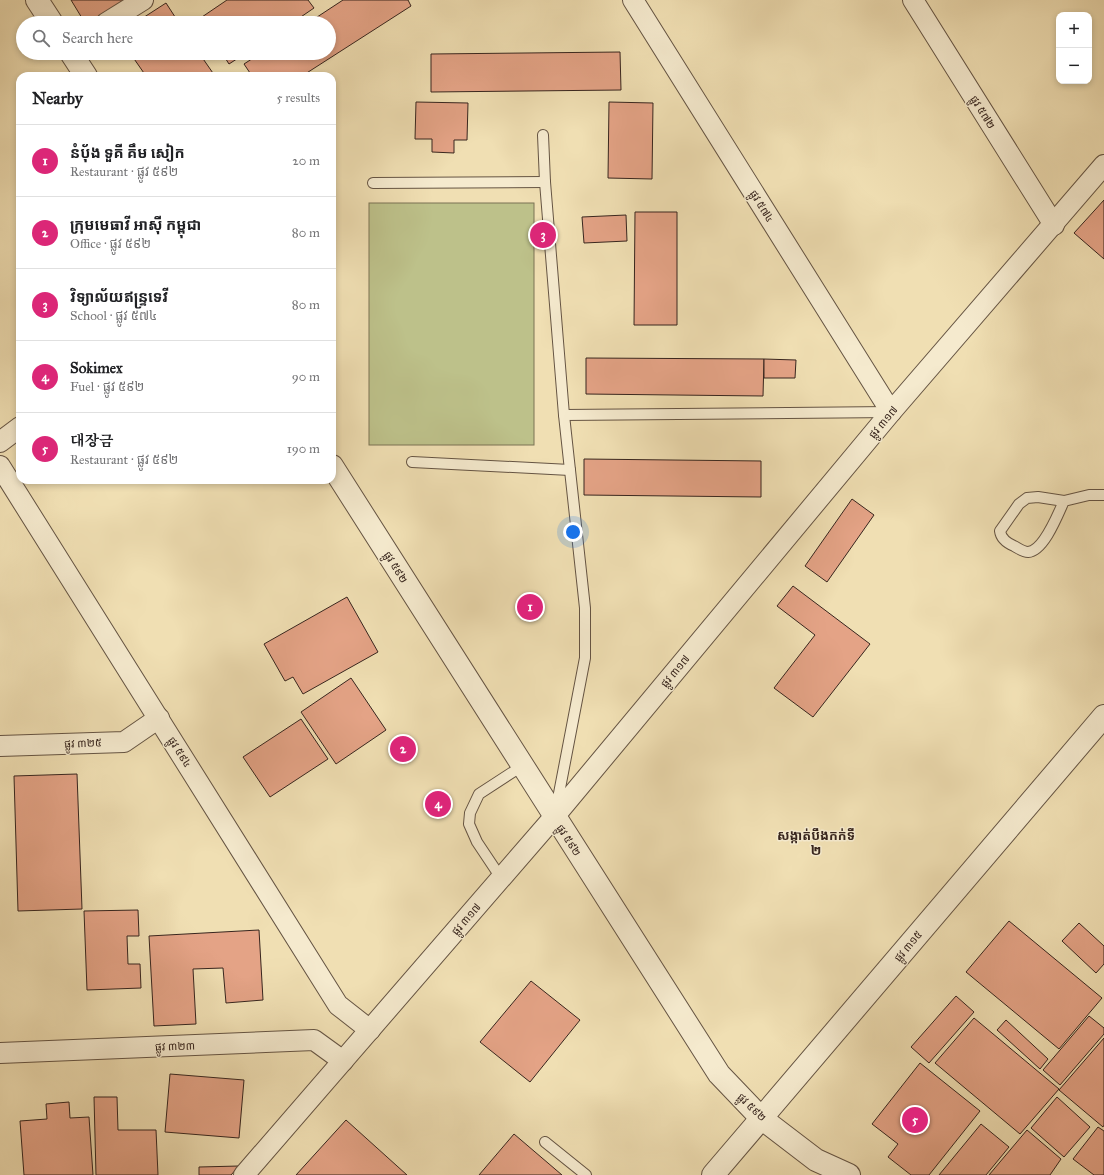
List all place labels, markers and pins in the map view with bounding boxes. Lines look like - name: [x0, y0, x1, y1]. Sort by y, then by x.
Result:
- pin: 3: [530, 220, 556, 250]
- pin: 1: [517, 592, 543, 622]
- pin: 2: [390, 734, 416, 764]
- pin: 4: [425, 789, 451, 819]
- pin: 5: [902, 1105, 928, 1135]

